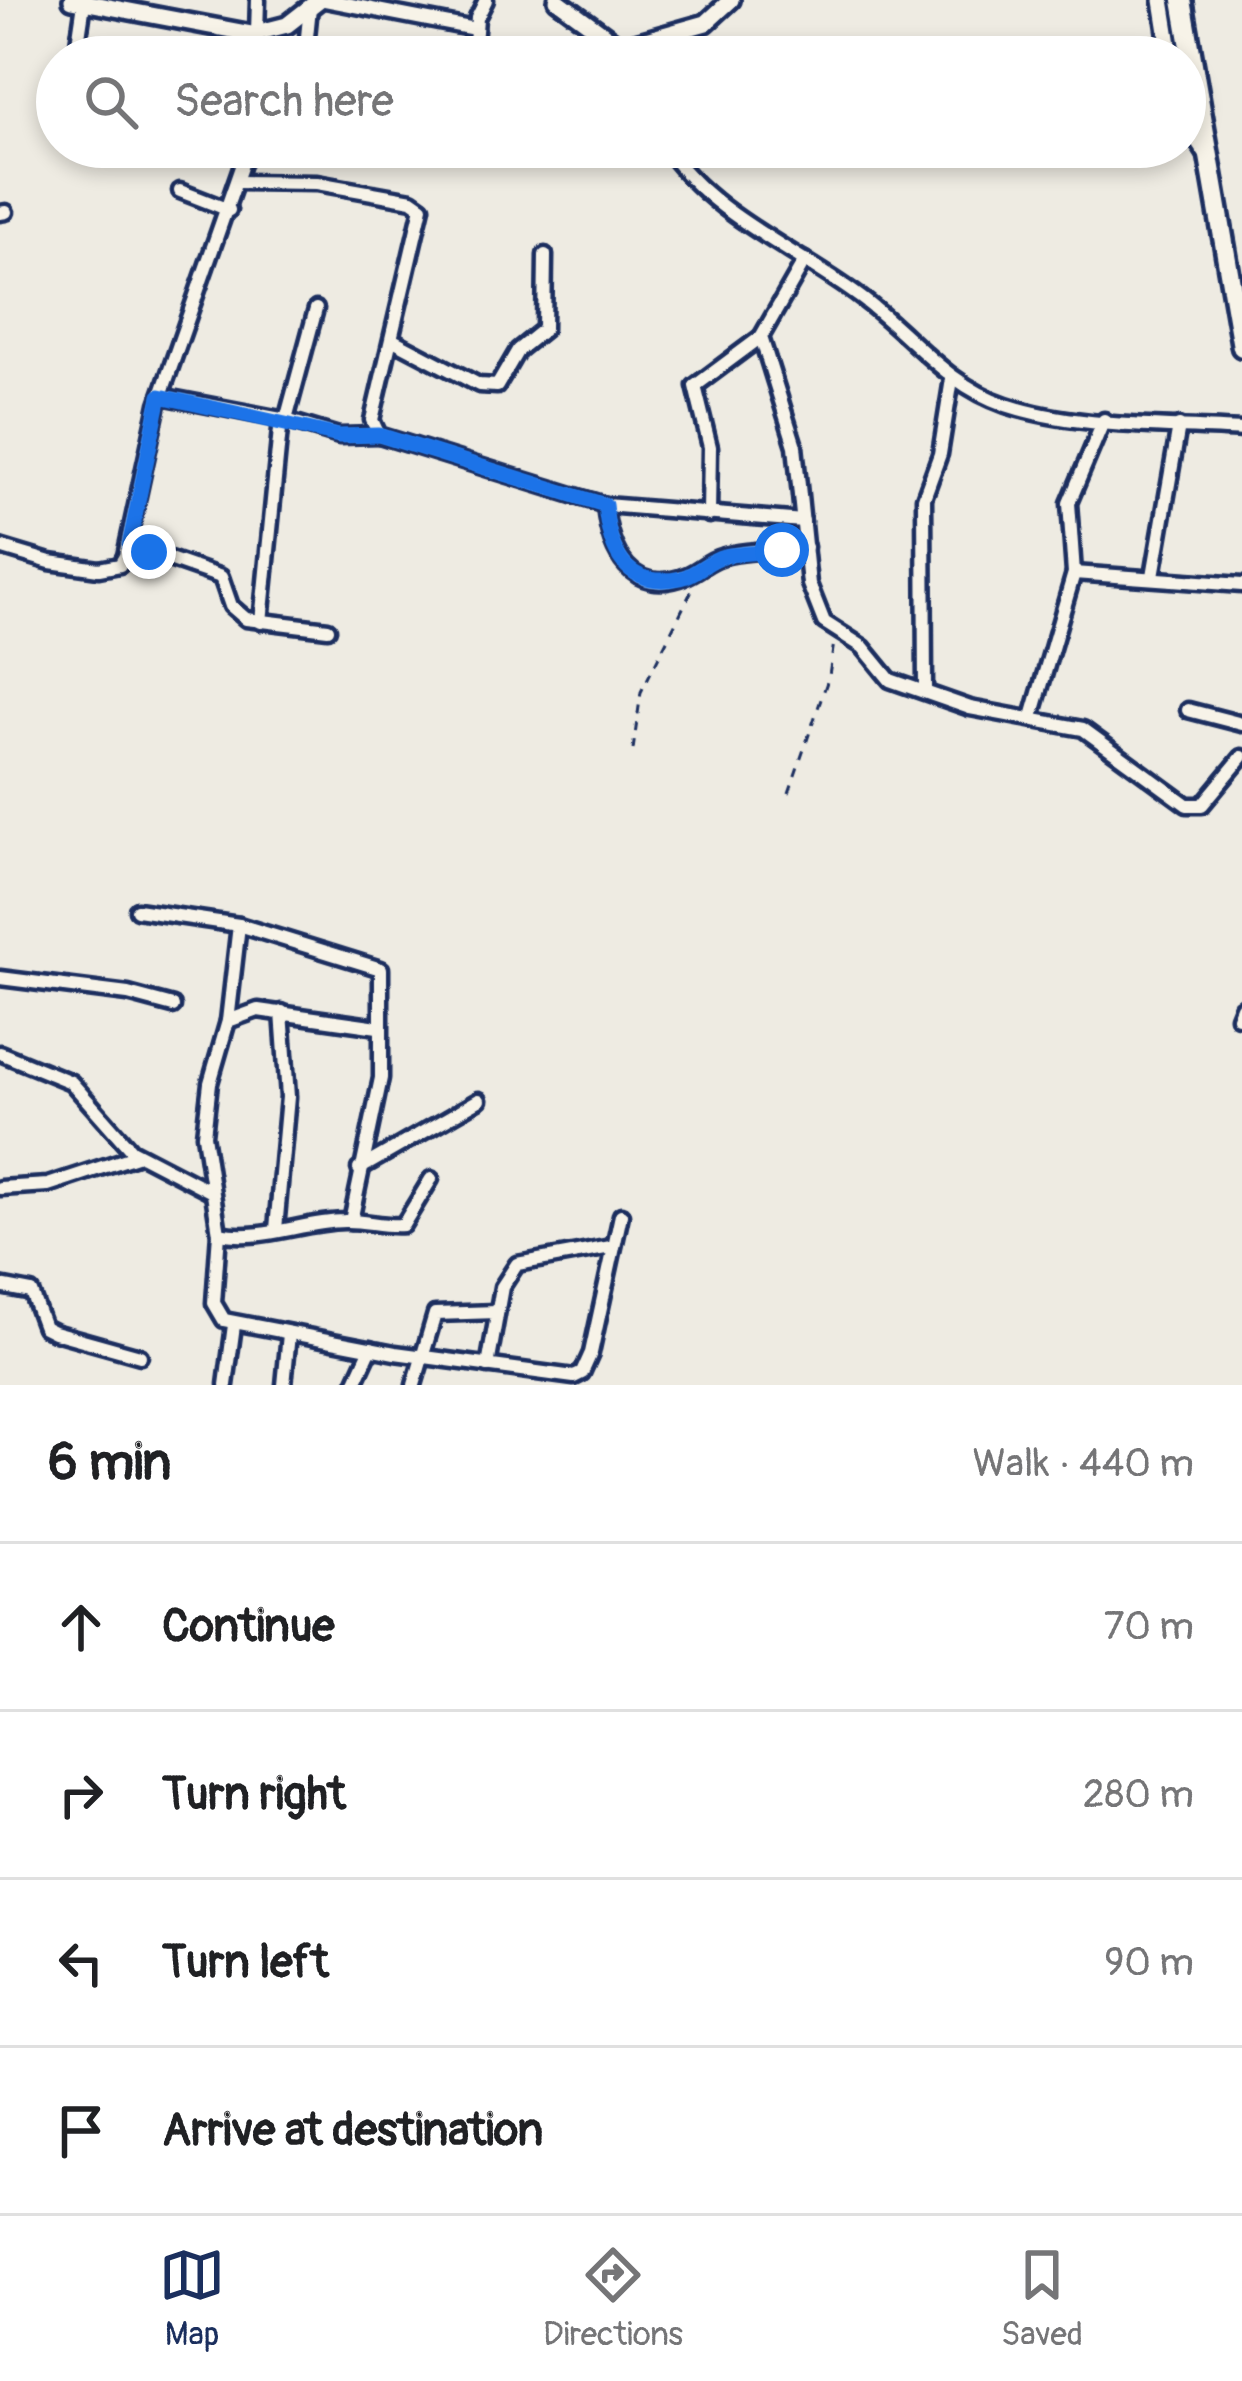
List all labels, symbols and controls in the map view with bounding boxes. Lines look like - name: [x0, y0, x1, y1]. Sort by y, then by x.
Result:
- search box: [36, 36, 1206, 168]
- icon: search: [78, 69, 144, 135]
- text: Search here: [174, 74, 394, 130]
- route start: [755, 523, 809, 577]
- route end: [122, 525, 176, 579]
- text: 6 min: [48, 1431, 171, 1495]
- text: Walk · 440 m: [973, 1439, 1194, 1488]
- icon: ahead: [48, 1594, 114, 1660]
- text: Continue: [162, 1599, 335, 1655]
- text: 70 m: [1104, 1602, 1194, 1651]
- icon: right: [48, 1762, 114, 1828]
- text: Turn right: [162, 1767, 346, 1823]
- text: 280 m: [1083, 1770, 1194, 1819]
- icon: left: [48, 1930, 114, 1996]
- text: Turn left: [162, 1935, 329, 1991]
- text: 90 m: [1104, 1938, 1194, 1987]
- icon: arrive: [48, 2098, 114, 2164]
- text: Arrive at destination: [162, 2103, 543, 2159]
- tab: Map: [159, 2242, 225, 2355]
- tab: Directions: [543, 2242, 683, 2355]
- tab: Saved: [1001, 2242, 1083, 2355]

